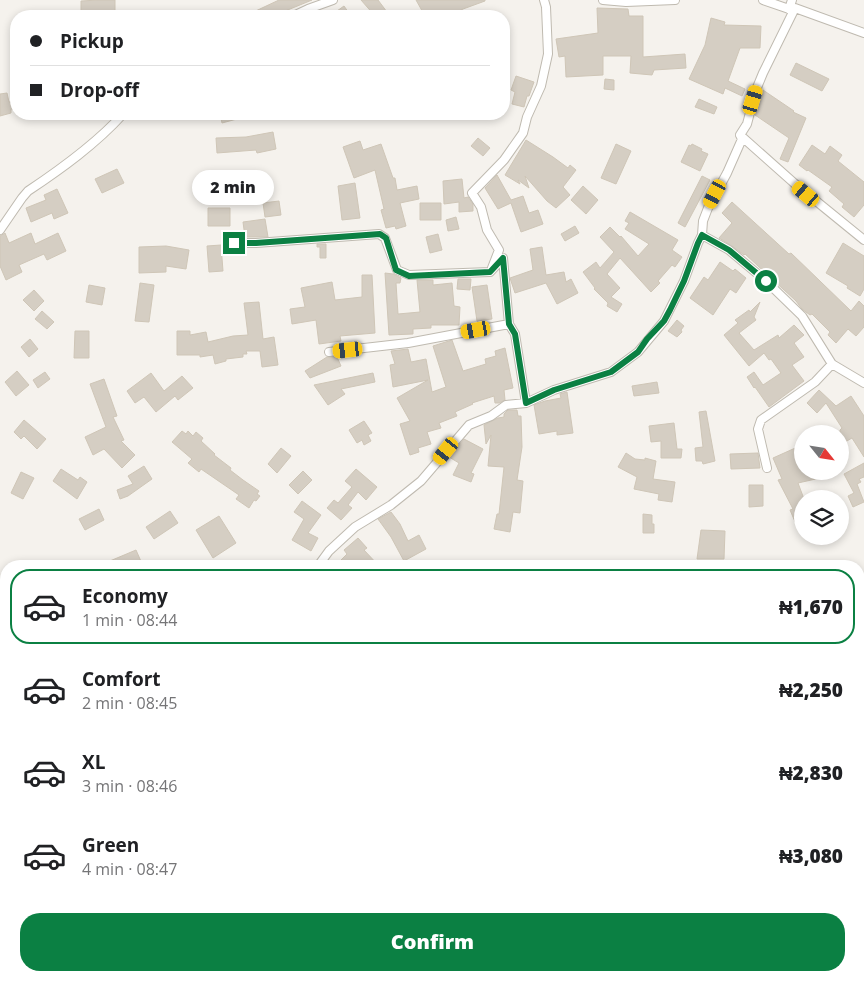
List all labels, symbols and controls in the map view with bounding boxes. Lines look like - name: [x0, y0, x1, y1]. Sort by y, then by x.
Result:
- text: Pickup: [60, 28, 124, 54]
- text: Drop-off: [60, 77, 139, 103]
- car: [741, 83, 764, 117]
- callout: 2 min: [193, 170, 275, 206]
- text: 2 min: [210, 176, 256, 198]
- car: [701, 177, 728, 211]
- car: [789, 179, 822, 209]
- route end: [223, 232, 245, 254]
- route start: [755, 270, 777, 292]
- car: [459, 320, 492, 340]
- car: [332, 341, 363, 359]
- north arrow: [794, 425, 849, 480]
- map controls: [794, 425, 849, 545]
- car: [430, 435, 461, 467]
- button: layers: [794, 490, 849, 545]
- text: Economy: [82, 583, 168, 609]
- icon: car: [22, 584, 67, 629]
- text: ₦1,670: [779, 594, 843, 620]
- text: 1 min · 08:44: [82, 609, 177, 631]
- text: Comfort: [82, 666, 161, 692]
- icon: car: [22, 667, 67, 712]
- text: ₦2,250: [779, 677, 843, 703]
- text: 2 min · 08:45: [82, 692, 177, 714]
- text: XL: [82, 749, 105, 775]
- icon: car: [22, 750, 67, 795]
- text: ₦2,830: [779, 760, 843, 786]
- text: 3 min · 08:46: [82, 775, 177, 797]
- text: Green: [82, 832, 139, 858]
- icon: car: [22, 833, 67, 878]
- text: ₦3,080: [779, 843, 843, 869]
- text: 4 min · 08:47: [82, 858, 177, 880]
- button: Confirm: [20, 913, 845, 971]

